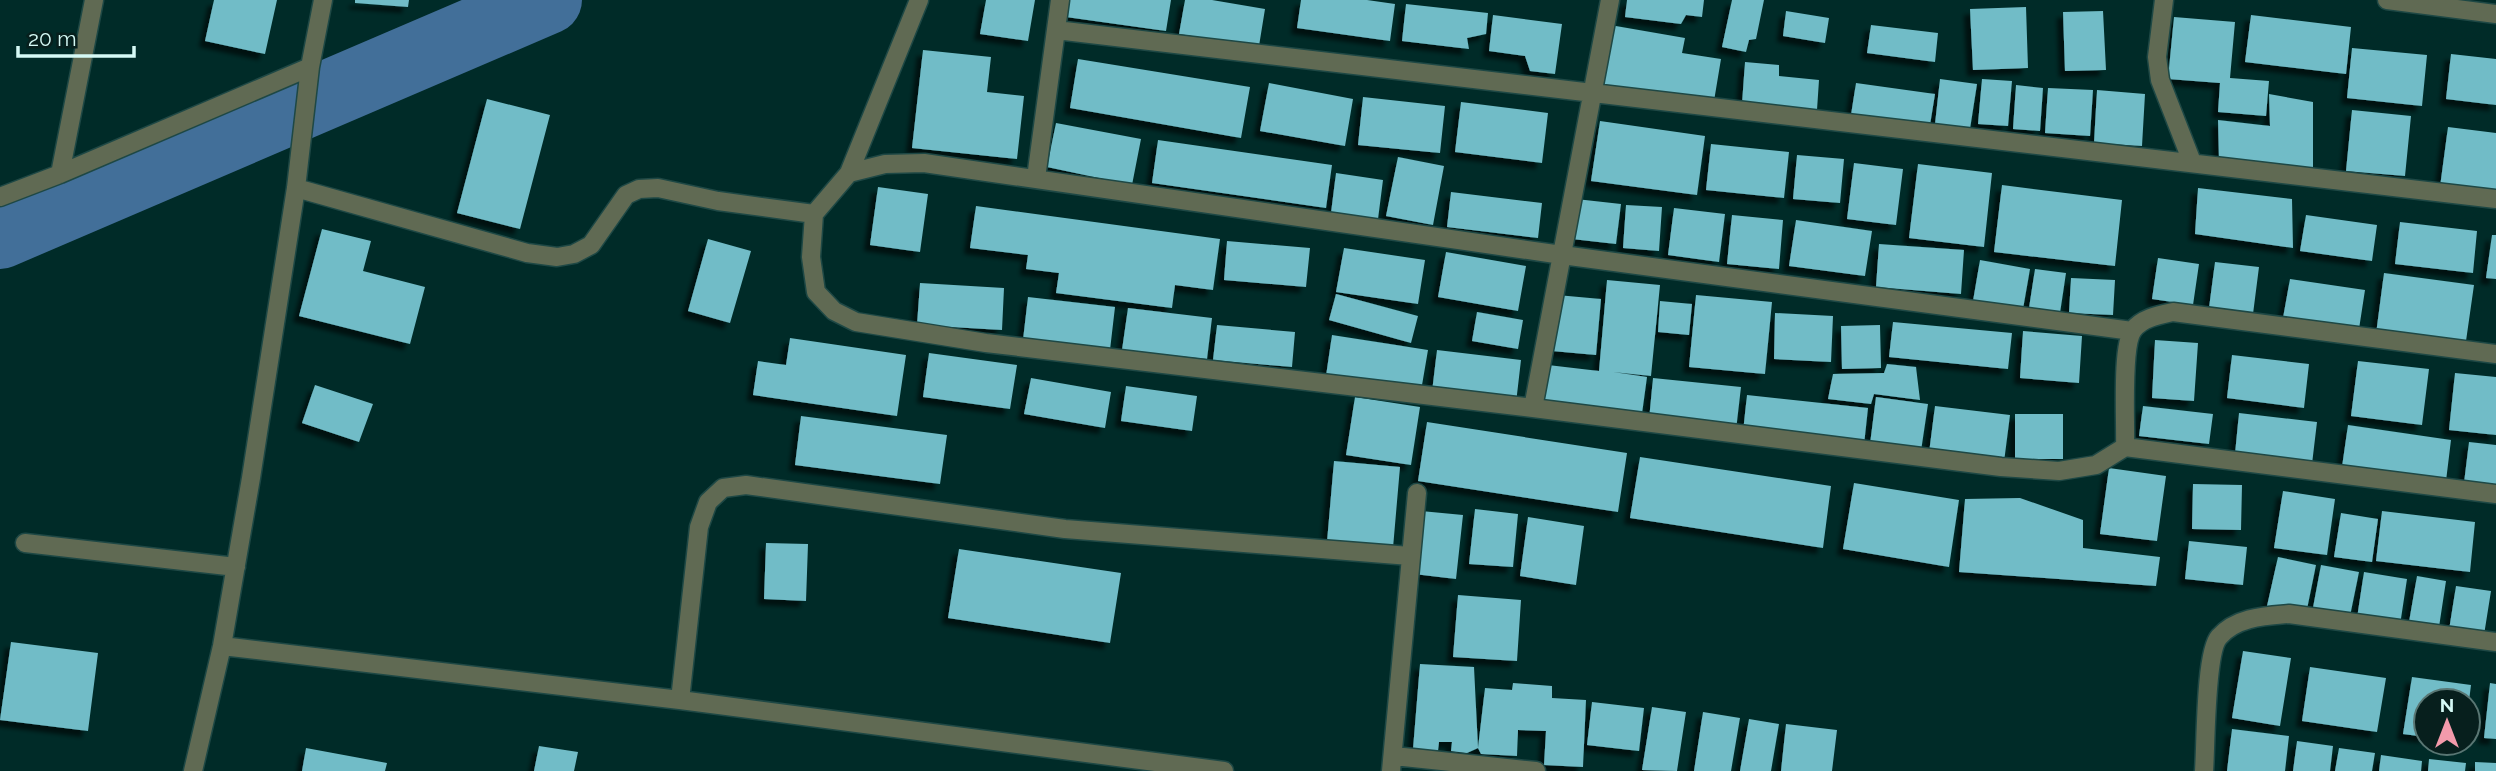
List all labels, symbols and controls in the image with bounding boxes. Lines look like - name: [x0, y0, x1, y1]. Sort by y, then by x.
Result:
- scale bar: [18, 14, 133, 58]
- text: 20 m: [28, 26, 76, 51]
- north arrow: [2412, 687, 2482, 757]
- text: N: [2440, 694, 2454, 716]

